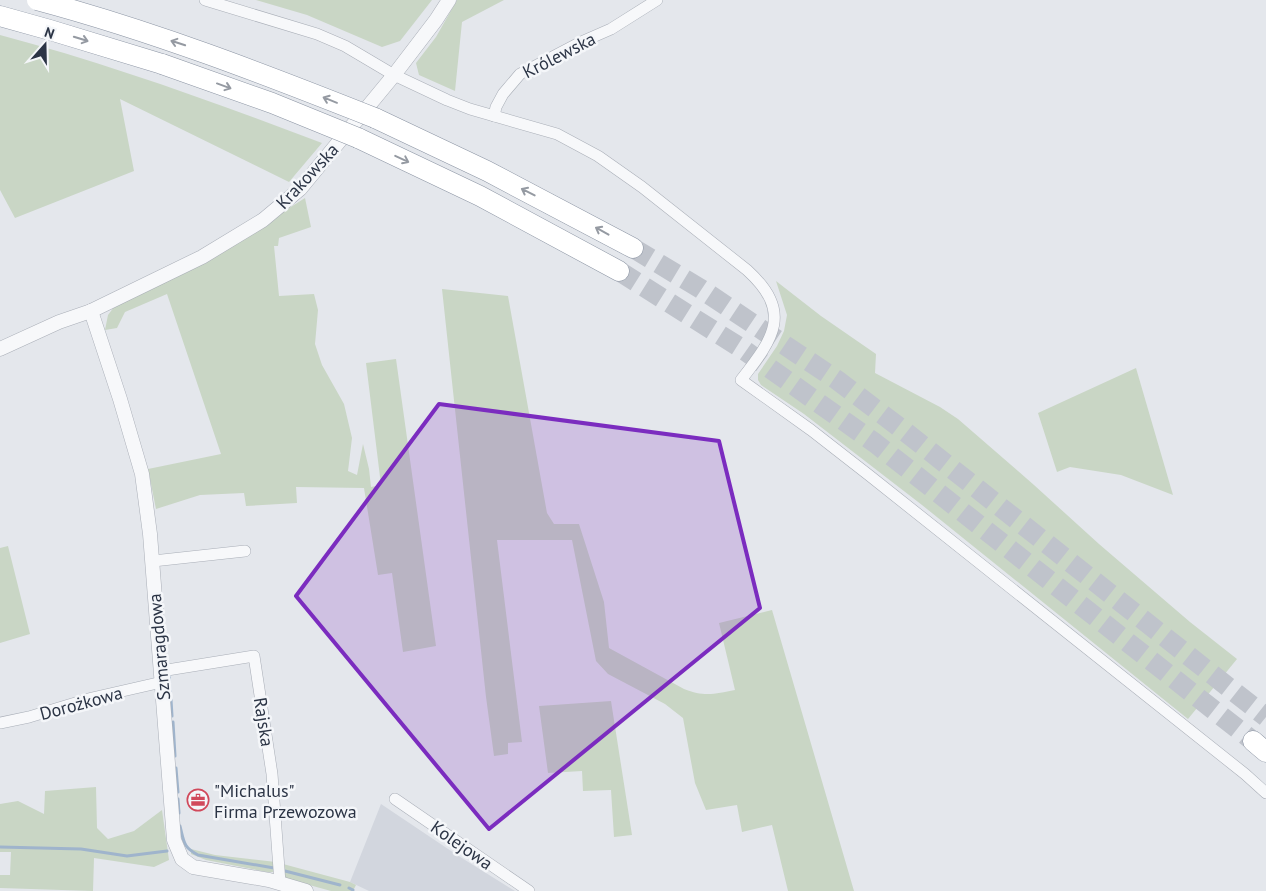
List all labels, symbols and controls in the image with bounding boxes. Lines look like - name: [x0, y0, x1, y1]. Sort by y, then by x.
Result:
- north arrow: [20, 20, 70, 70]
- text: N: [42, 23, 57, 43]
- street label: Królewska: [519, 27, 599, 83]
- one-way arrow: [72, 34, 88, 44]
- one-way arrow: [171, 38, 186, 47]
- one-way arrow: [216, 82, 231, 91]
- one-way arrow: [323, 95, 338, 104]
- street label: Krakowska: [271, 138, 343, 214]
- one-way arrow: [394, 154, 409, 164]
- one-way arrow: [520, 187, 535, 197]
- one-way arrow: [594, 226, 609, 236]
- street label: Szmaragdowa: [143, 593, 175, 701]
- street label: Dorożkowa: [37, 681, 125, 725]
- street label: Rajska: [249, 696, 279, 748]
- place label: "Michalus" Firma Przewozowa: [214, 779, 357, 823]
- office icon: "Michalus" Firma Przewozowa: [186, 788, 210, 812]
- street label: Kolejowa: [426, 815, 498, 875]

